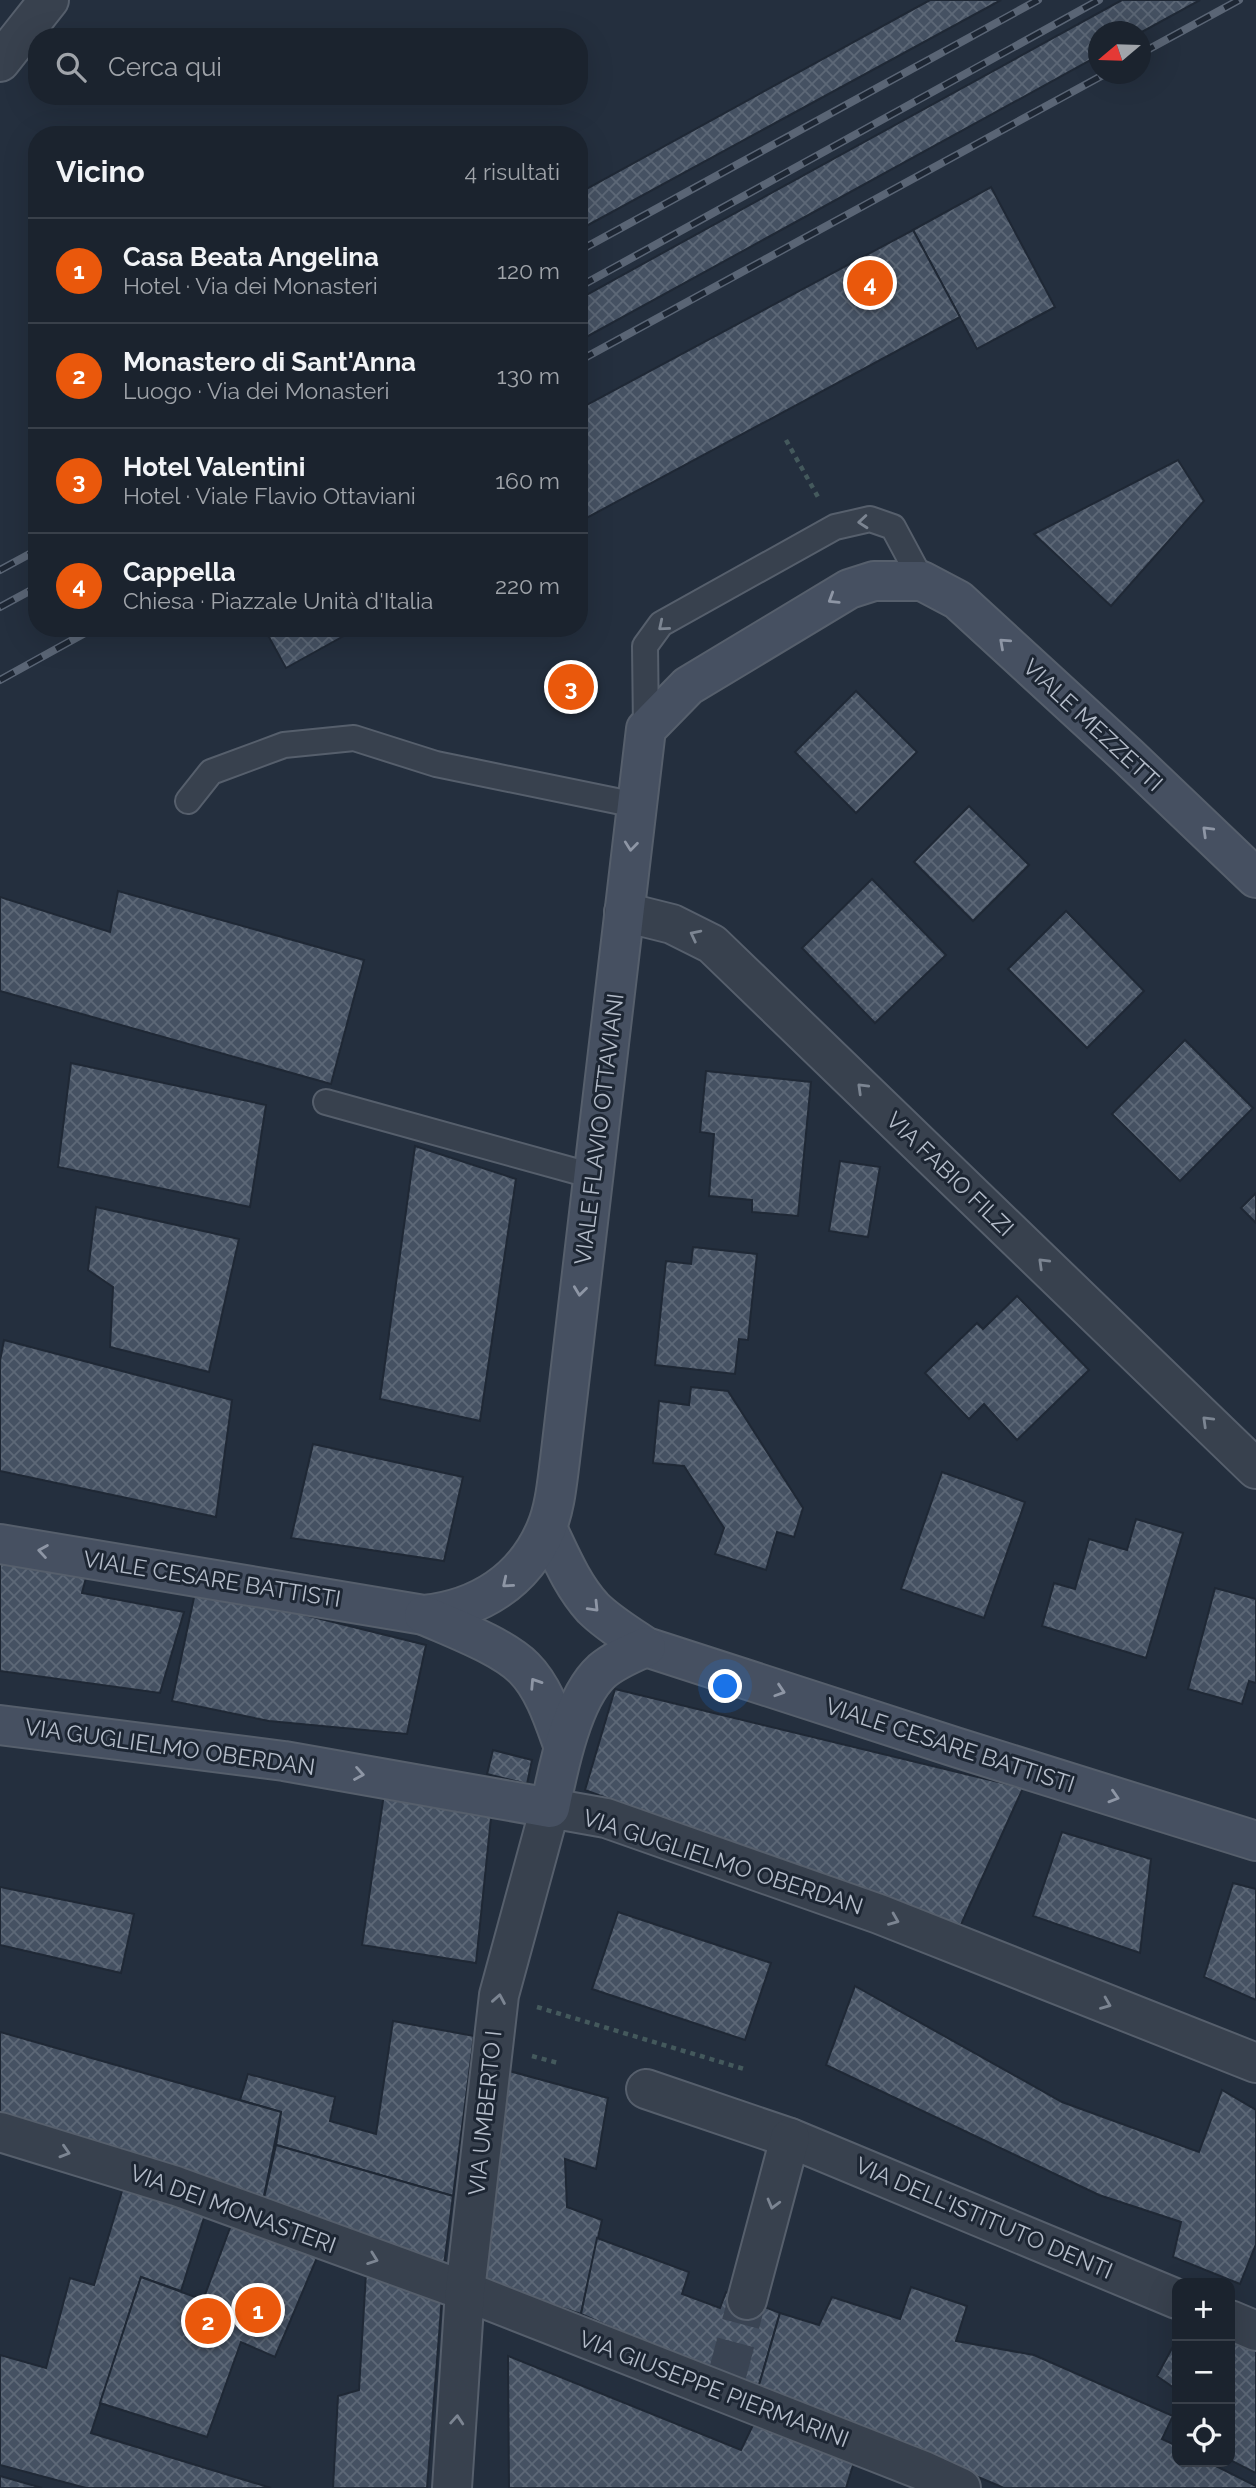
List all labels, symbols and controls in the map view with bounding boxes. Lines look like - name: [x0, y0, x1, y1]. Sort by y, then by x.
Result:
- north arrow: [1088, 21, 1151, 84]
- search box: [28, 28, 588, 105]
- icon: search: [52, 48, 90, 86]
- text: Cerca qui: [108, 52, 222, 82]
- text: Vicino: [56, 154, 145, 189]
- text: 4 risultati: [465, 158, 560, 185]
- text: Casa Beata Angelina: [123, 242, 379, 272]
- text: 1: [73, 257, 85, 284]
- text: 120 m: [497, 257, 560, 284]
- pin: 4: [847, 257, 893, 309]
- text: Hotel · Via dei Monasteri: [123, 272, 378, 299]
- text: Monastero di Sant'Anna: [123, 347, 416, 377]
- text: 2: [73, 362, 85, 389]
- text: 130 m: [497, 362, 560, 389]
- text: Luogo · Via dei Monasteri: [123, 377, 389, 404]
- text: Hotel Valentini: [123, 452, 305, 482]
- text: 3: [73, 467, 85, 494]
- text: 160 m: [495, 467, 560, 494]
- text: Hotel · Viale Flavio Ottaviani: [123, 482, 416, 509]
- one-way arrow: [857, 514, 868, 529]
- text: Cappella: [123, 557, 236, 587]
- text: 4: [72, 572, 86, 599]
- text: 220 m: [495, 572, 560, 599]
- text: Chiesa · Piazzale Unità d'Italia: [123, 587, 433, 614]
- one-way arrow: [828, 591, 841, 604]
- one-way arrow: [658, 617, 671, 630]
- one-way arrow: [999, 638, 1012, 651]
- street label: VIALE MEZZETTI: [1018, 653, 1169, 796]
- pin: 3: [548, 661, 594, 713]
- one-way arrow: [1202, 826, 1215, 839]
- one-way arrow: [624, 840, 639, 852]
- one-way arrow: [689, 930, 702, 944]
- street label: VIALE FLAVIO OTTAVIANI: [568, 992, 629, 1266]
- one-way arrow: [857, 1084, 870, 1097]
- street label: VIA FABIO FILZI: [881, 1106, 1020, 1241]
- one-way arrow: [1038, 1259, 1051, 1272]
- one-way arrow: [572, 1285, 587, 1297]
- one-way arrow: [1202, 1417, 1215, 1430]
- one-way arrow: [37, 1544, 49, 1559]
- street label: VIALE CESARE BATTISTI: [81, 1545, 343, 1612]
- one-way arrow: [502, 1574, 515, 1587]
- one-way arrow: [586, 1599, 599, 1612]
- your location: [708, 1669, 742, 1703]
- one-way arrow: [530, 1678, 543, 1691]
- one-way arrow: [774, 1683, 786, 1697]
- street label: VIALE CESARE BATTISTI: [822, 1691, 1078, 1798]
- street label: VIA GUGLIELMO OBERDAN: [23, 1713, 317, 1780]
- one-way arrow: [353, 1766, 365, 1781]
- one-way arrow: [1108, 1788, 1120, 1803]
- street label: VIA GUGLIELMO OBERDAN: [580, 1803, 867, 1920]
- one-way arrow: [888, 1911, 900, 1925]
- one-way arrow: [491, 1993, 506, 2005]
- one-way arrow: [1099, 1995, 1111, 2009]
- street label: VIA UMBERTO I: [462, 2029, 507, 2197]
- one-way arrow: [59, 2143, 71, 2158]
- street label: VIA DELL'ISTITUTO DENTI: [851, 2151, 1117, 2284]
- street label: VIA DEI MONASTERI: [126, 2159, 340, 2258]
- one-way arrow: [767, 2198, 781, 2210]
- one-way arrow: [366, 2251, 378, 2265]
- map controls: [1172, 2278, 1235, 2467]
- button: +: [1172, 2278, 1235, 2341]
- pin: 1: [235, 2284, 281, 2336]
- pin: 2: [185, 2295, 231, 2347]
- street label: VIA GIUSEPPE PIERMARINI: [575, 2325, 853, 2453]
- button: −: [1172, 2341, 1235, 2404]
- button: locate: [1172, 2404, 1235, 2467]
- one-way arrow: [449, 2414, 464, 2425]

